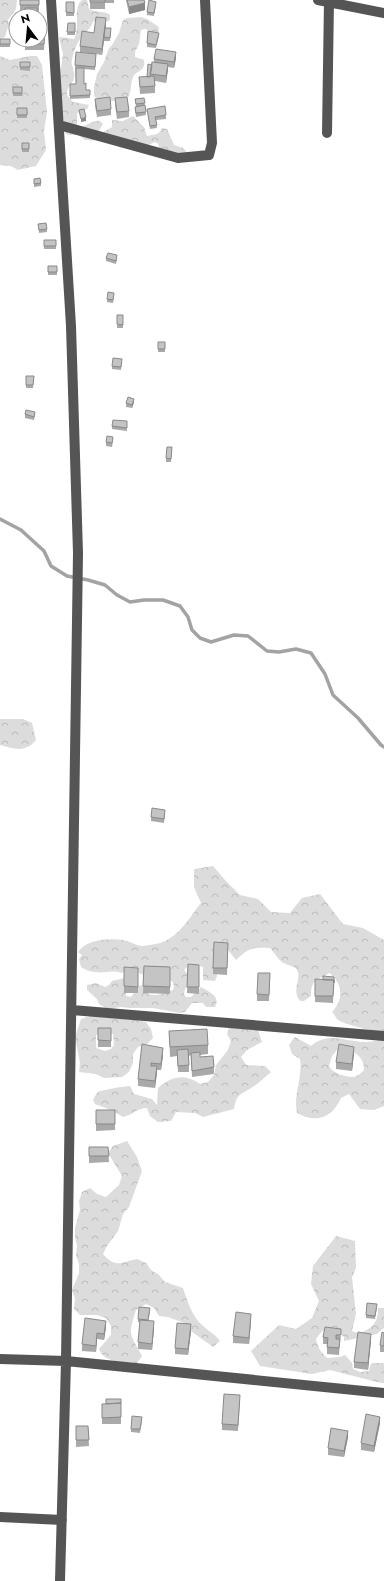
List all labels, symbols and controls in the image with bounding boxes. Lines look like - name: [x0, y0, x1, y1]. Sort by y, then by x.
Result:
- north arrow: [8, 8, 48, 48]
- text: N: [19, 9, 32, 27]

